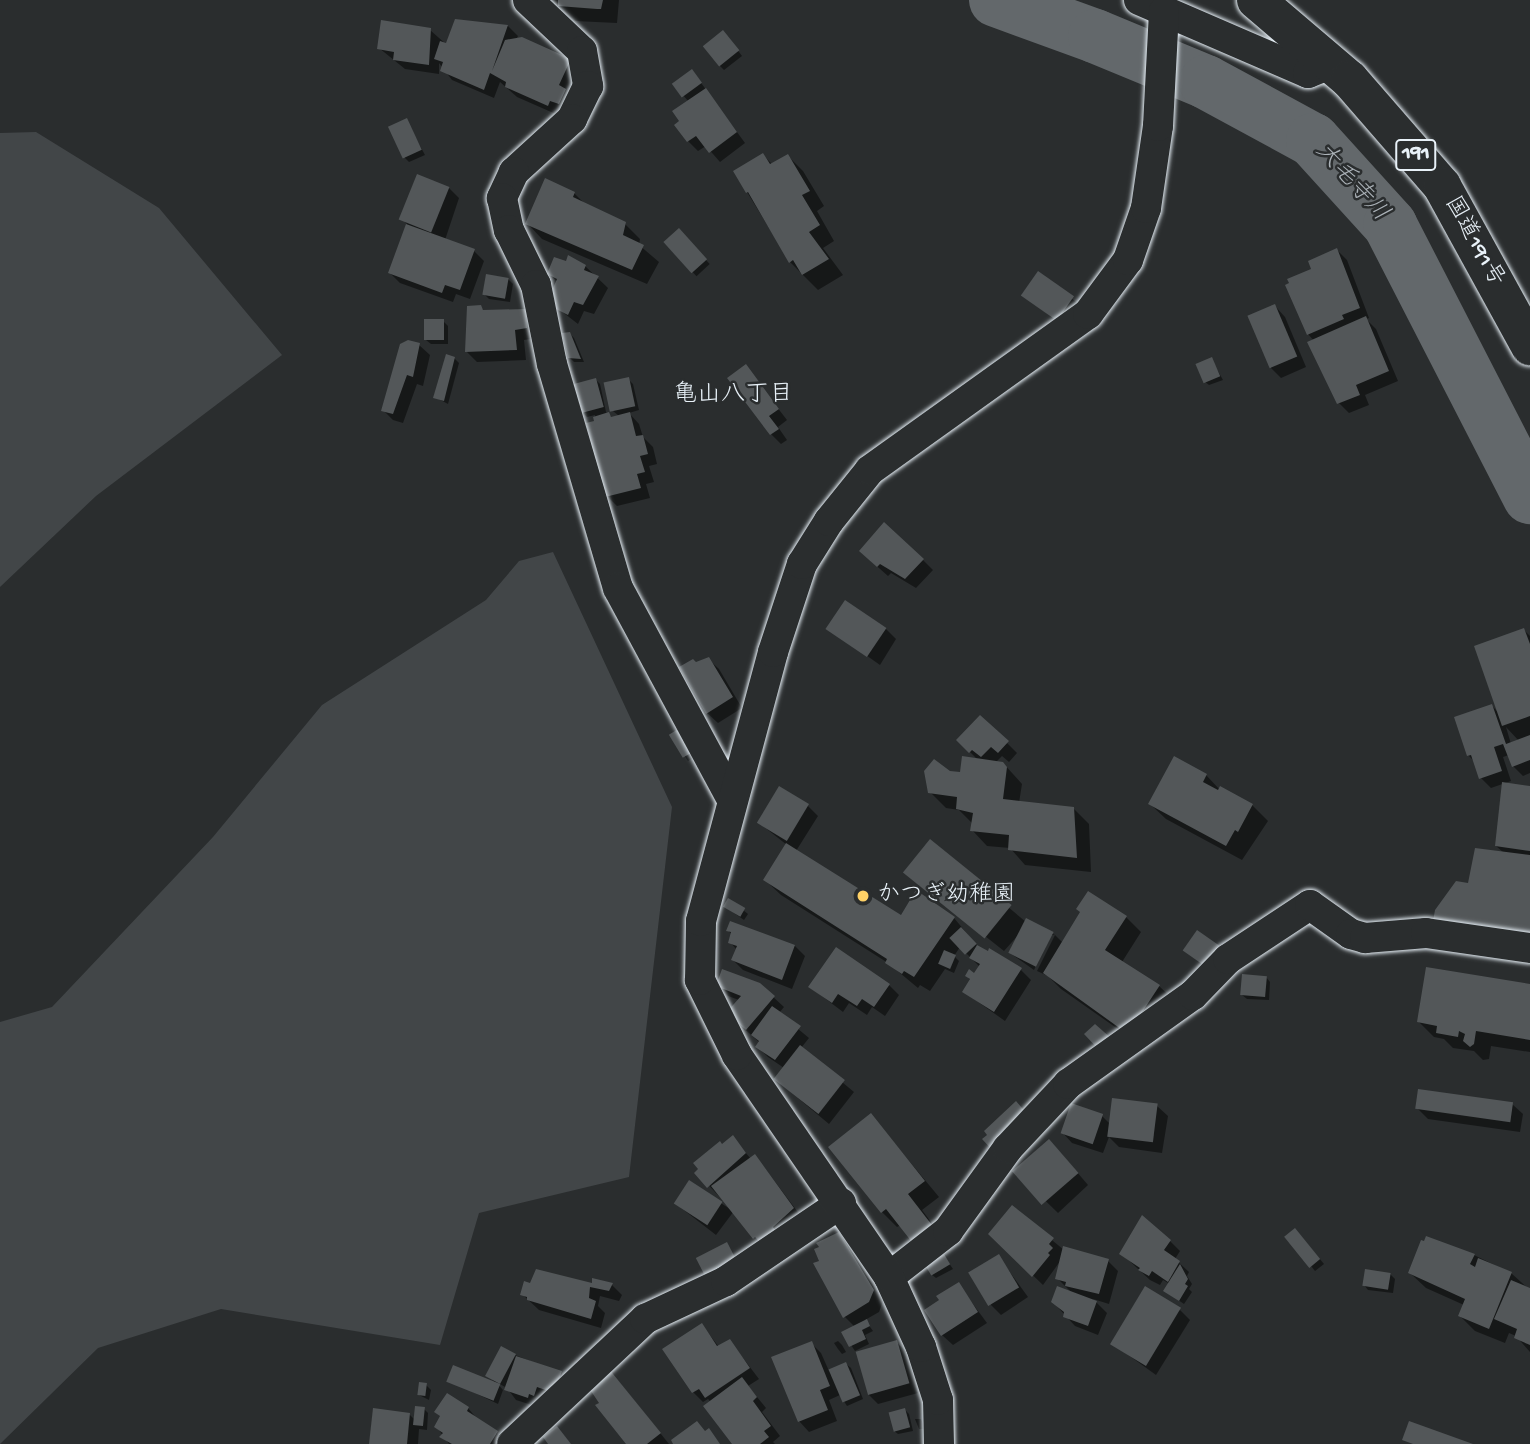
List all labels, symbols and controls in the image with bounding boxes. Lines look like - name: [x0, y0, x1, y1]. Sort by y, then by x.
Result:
- water label: 大毛寺川: [1308, 138, 1394, 228]
- road number: 191: [1395, 138, 1437, 172]
- street label: 国道191号: [1437, 192, 1509, 292]
- district label: 亀山八丁目: [673, 382, 793, 410]
- place label: かつぎ幼稚園: [877, 882, 1015, 910]
- marker: かつぎ幼稚園: [855, 888, 871, 904]

